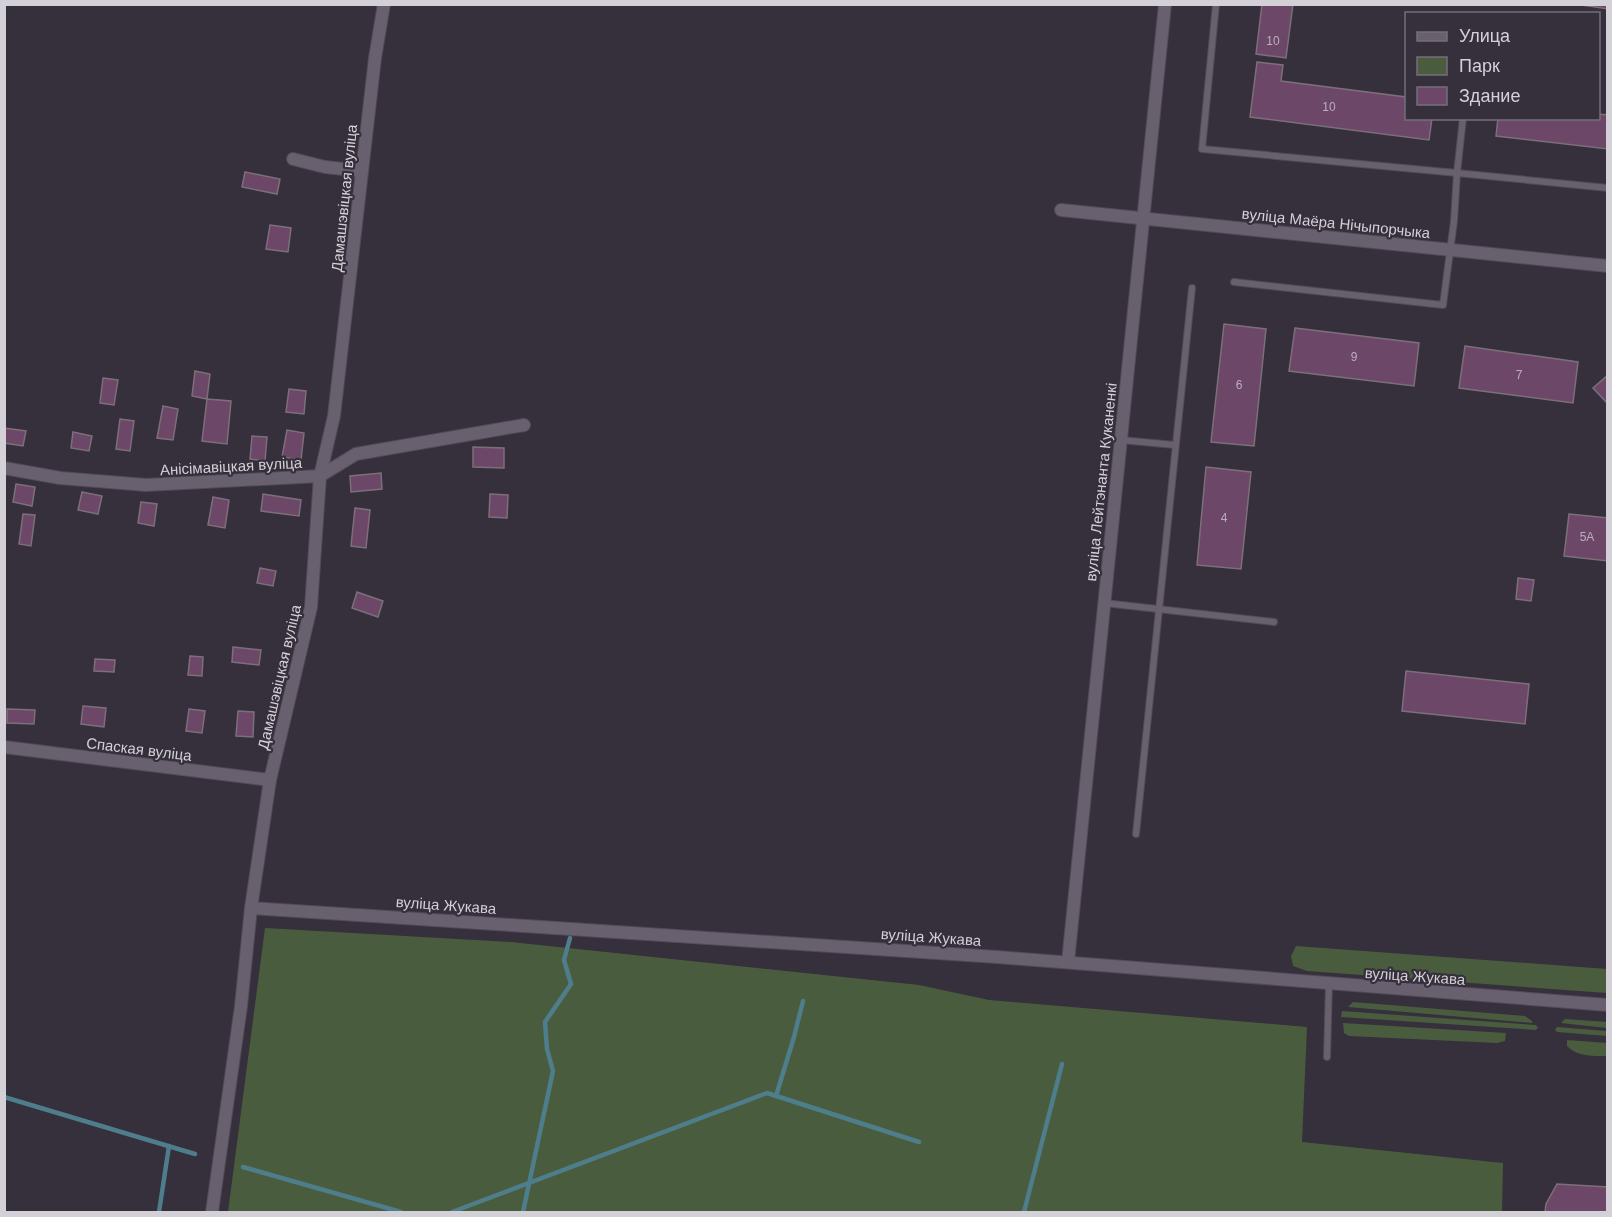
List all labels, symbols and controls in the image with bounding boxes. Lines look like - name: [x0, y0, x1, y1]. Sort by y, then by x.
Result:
- legend: [1405, 12, 1600, 120]
- text: Улица: [1459, 26, 1511, 46]
- house number: 10: [1266, 34, 1280, 48]
- text: Парк: [1459, 56, 1500, 76]
- text: Здание: [1459, 86, 1520, 106]
- house number: 10: [1322, 100, 1336, 114]
- street label: Дамашэвіцкая вуліца: [328, 123, 360, 273]
- street label: вуліца Маёра Нічыпорчыка: [1241, 205, 1432, 241]
- house number: 9: [1351, 350, 1358, 364]
- house number: 7: [1516, 368, 1523, 382]
- house number: 6: [1236, 378, 1243, 392]
- street label: вуліца Лейтэнанта Куканенкі: [1082, 382, 1120, 582]
- street label: Анісімавіцкая вуліца: [159, 454, 303, 478]
- house number: 4: [1221, 511, 1228, 525]
- house number: 5А: [1580, 530, 1594, 544]
- street label: Дамашэвіцкая вуліца: [254, 602, 304, 751]
- street label: Спаская вуліца: [85, 734, 193, 764]
- street label: вуліца Жукава: [395, 893, 497, 917]
- street label: вуліца Жукава: [880, 925, 982, 949]
- street label: вуліца Жукава: [1364, 964, 1466, 988]

